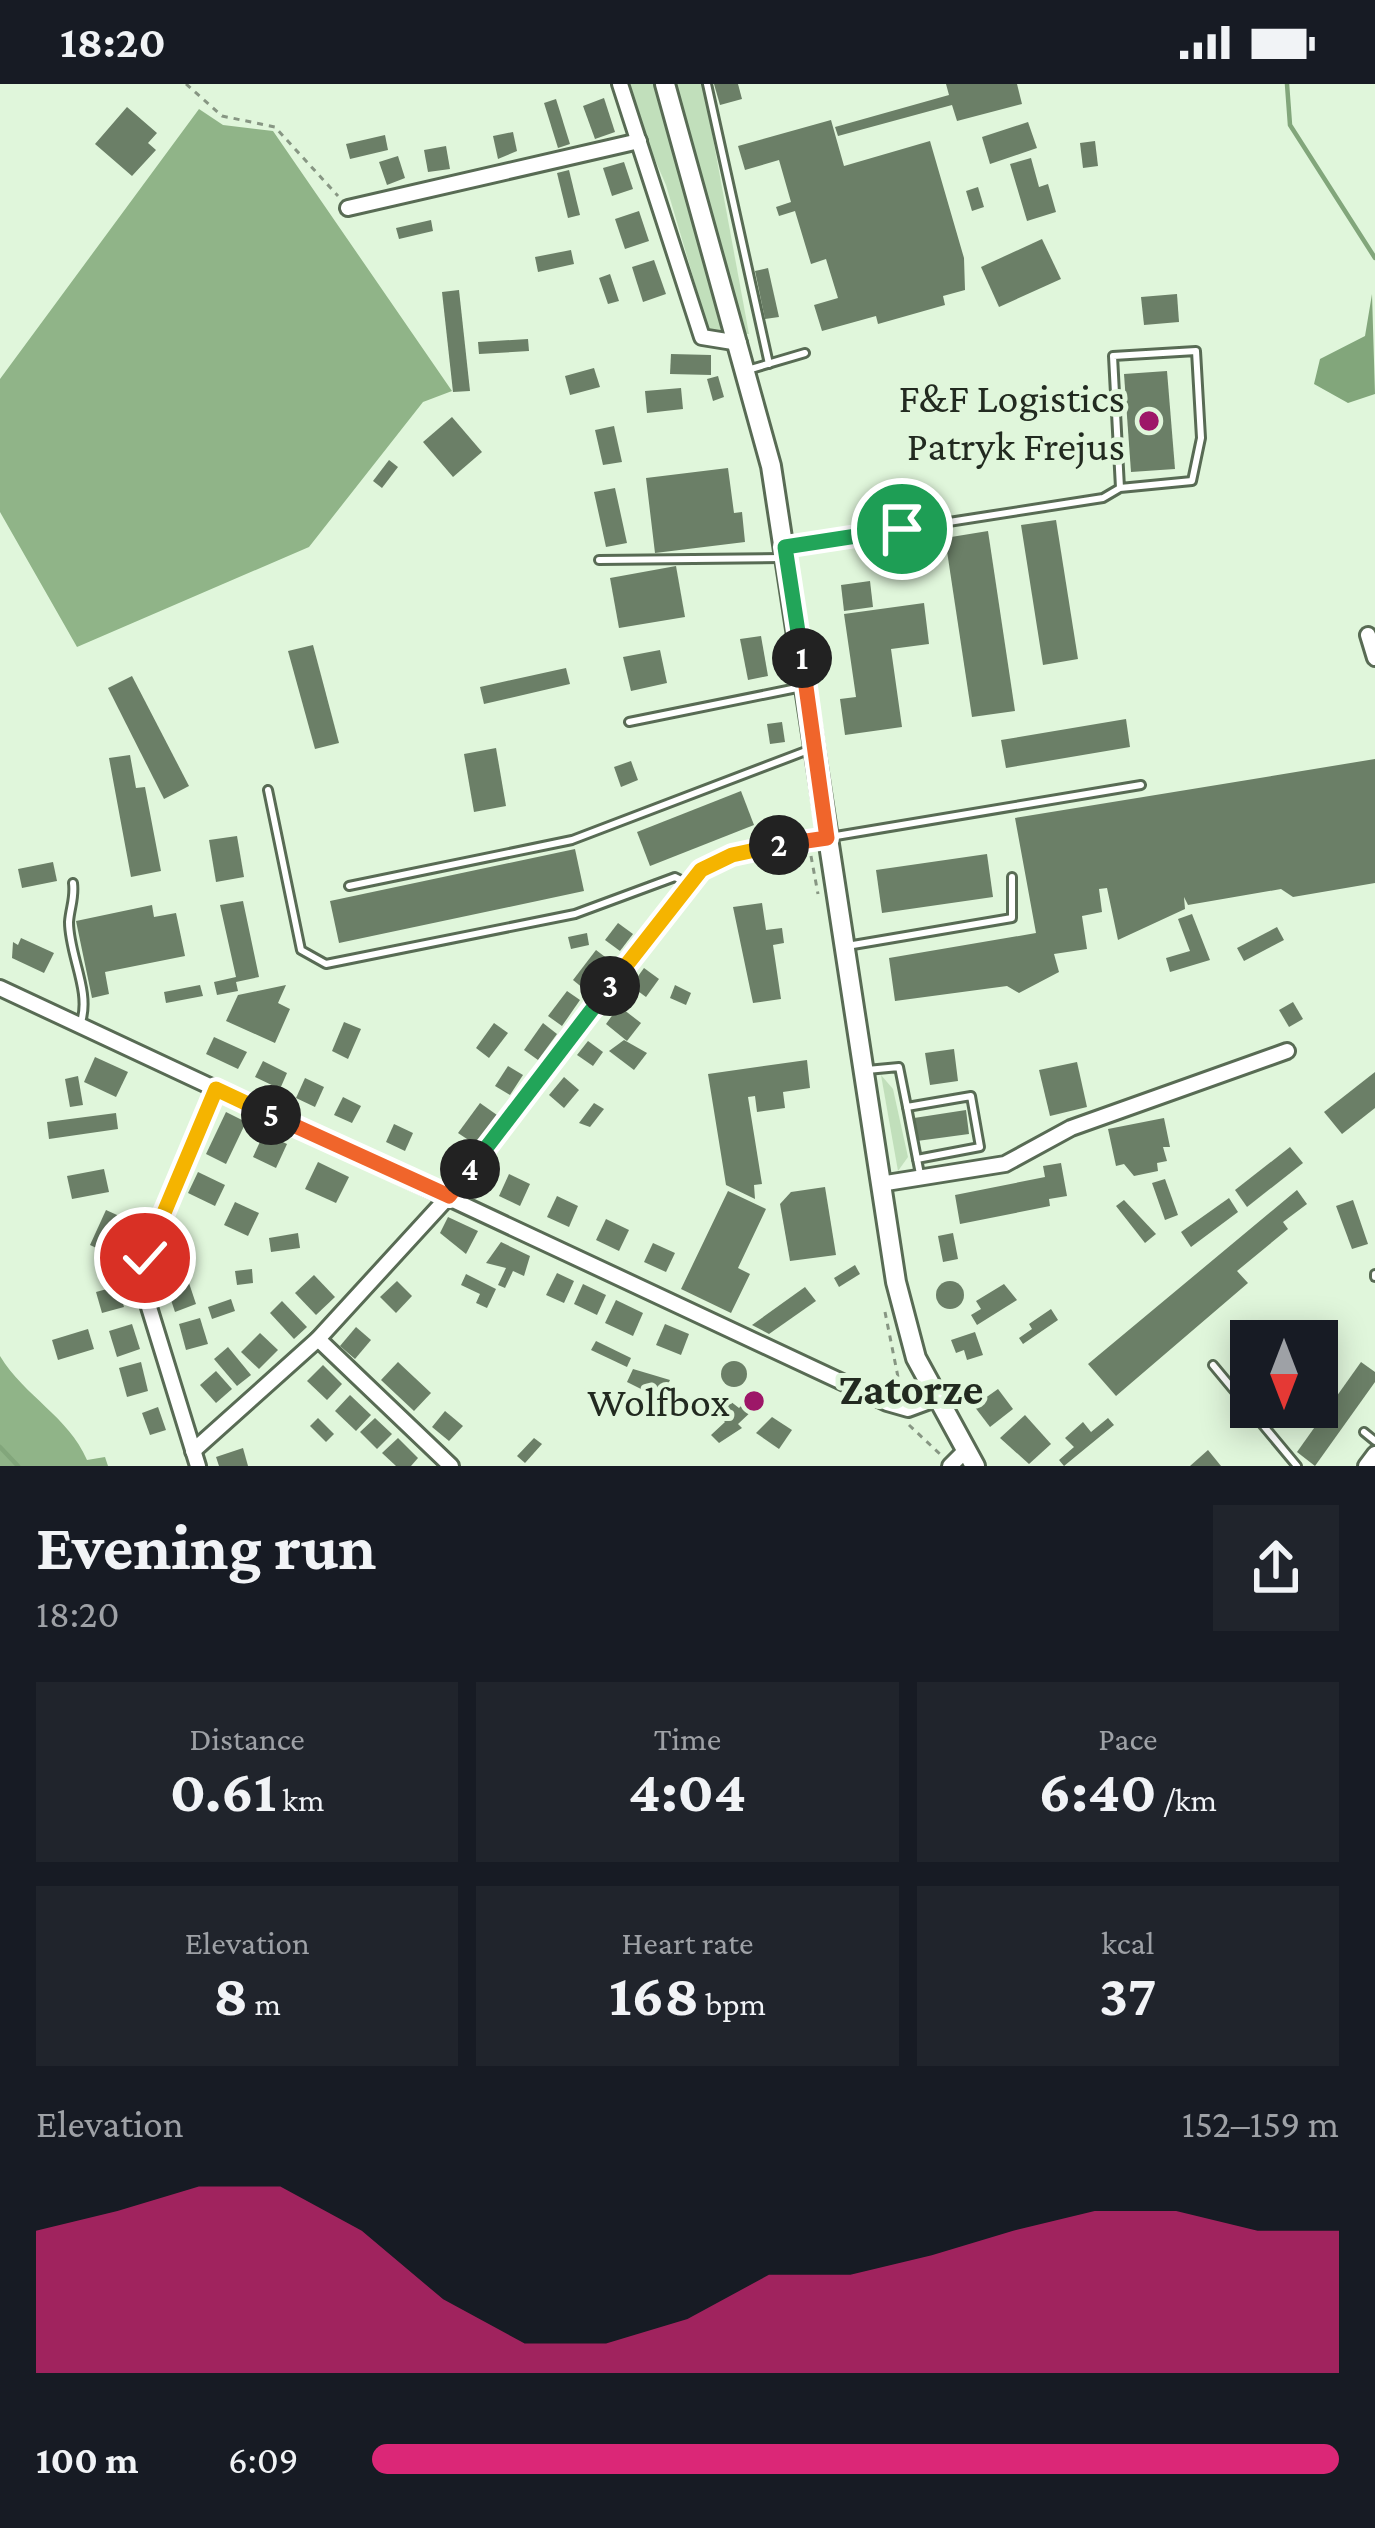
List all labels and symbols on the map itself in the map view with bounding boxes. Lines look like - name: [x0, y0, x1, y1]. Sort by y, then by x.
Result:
- place label: F&F Logistics Patryk Frejus: [898, 374, 1125, 470]
- marker: F&F Logistics Patryk Frejus: [1136, 408, 1162, 434]
- pin: [851, 478, 953, 580]
- pin: 1: [772, 628, 832, 688]
- pin: 2: [749, 815, 809, 875]
- pin: 3: [580, 956, 640, 1016]
- pin: 5: [241, 1085, 301, 1145]
- pin: 4: [440, 1139, 500, 1199]
- pin: [94, 1207, 196, 1309]
- north arrow: [1230, 1320, 1338, 1428]
- district label: Zatorze: [839, 1364, 983, 1414]
- place label: Wolfbox: [587, 1378, 730, 1425]
- marker: Wolfbox: [741, 1388, 767, 1414]

